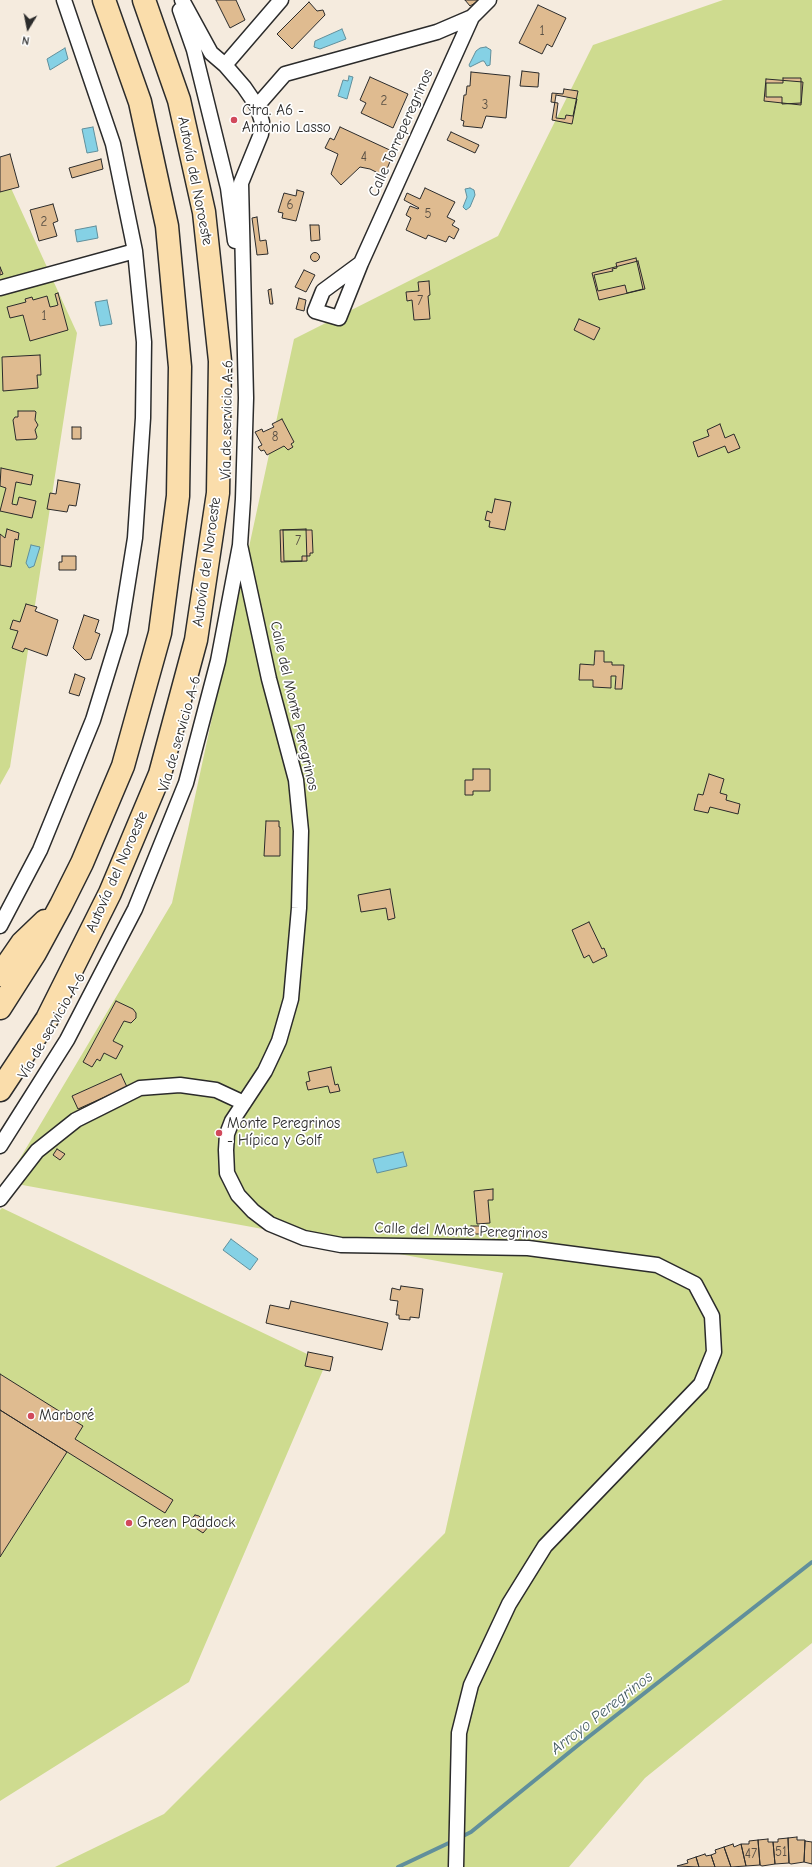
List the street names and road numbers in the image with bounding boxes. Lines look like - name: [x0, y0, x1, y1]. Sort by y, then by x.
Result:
- street label: Calle Torreperegrinos: [365, 66, 437, 200]
- street label: Autovía del Noroeste: [174, 115, 216, 247]
- street label: Vía de servicio A-6: [217, 360, 237, 480]
- street label: Autovía del Noroeste: [189, 496, 225, 628]
- street label: Calle del Monte Peregrinos: [266, 620, 322, 792]
- street label: Vía de servicio A-6: [155, 674, 205, 794]
- street label: Autovía del Noroeste: [82, 809, 152, 935]
- street label: Vía de servicio A-6: [14, 970, 90, 1082]
- street label: Calle del Monte Peregrinos: [374, 1219, 548, 1243]

